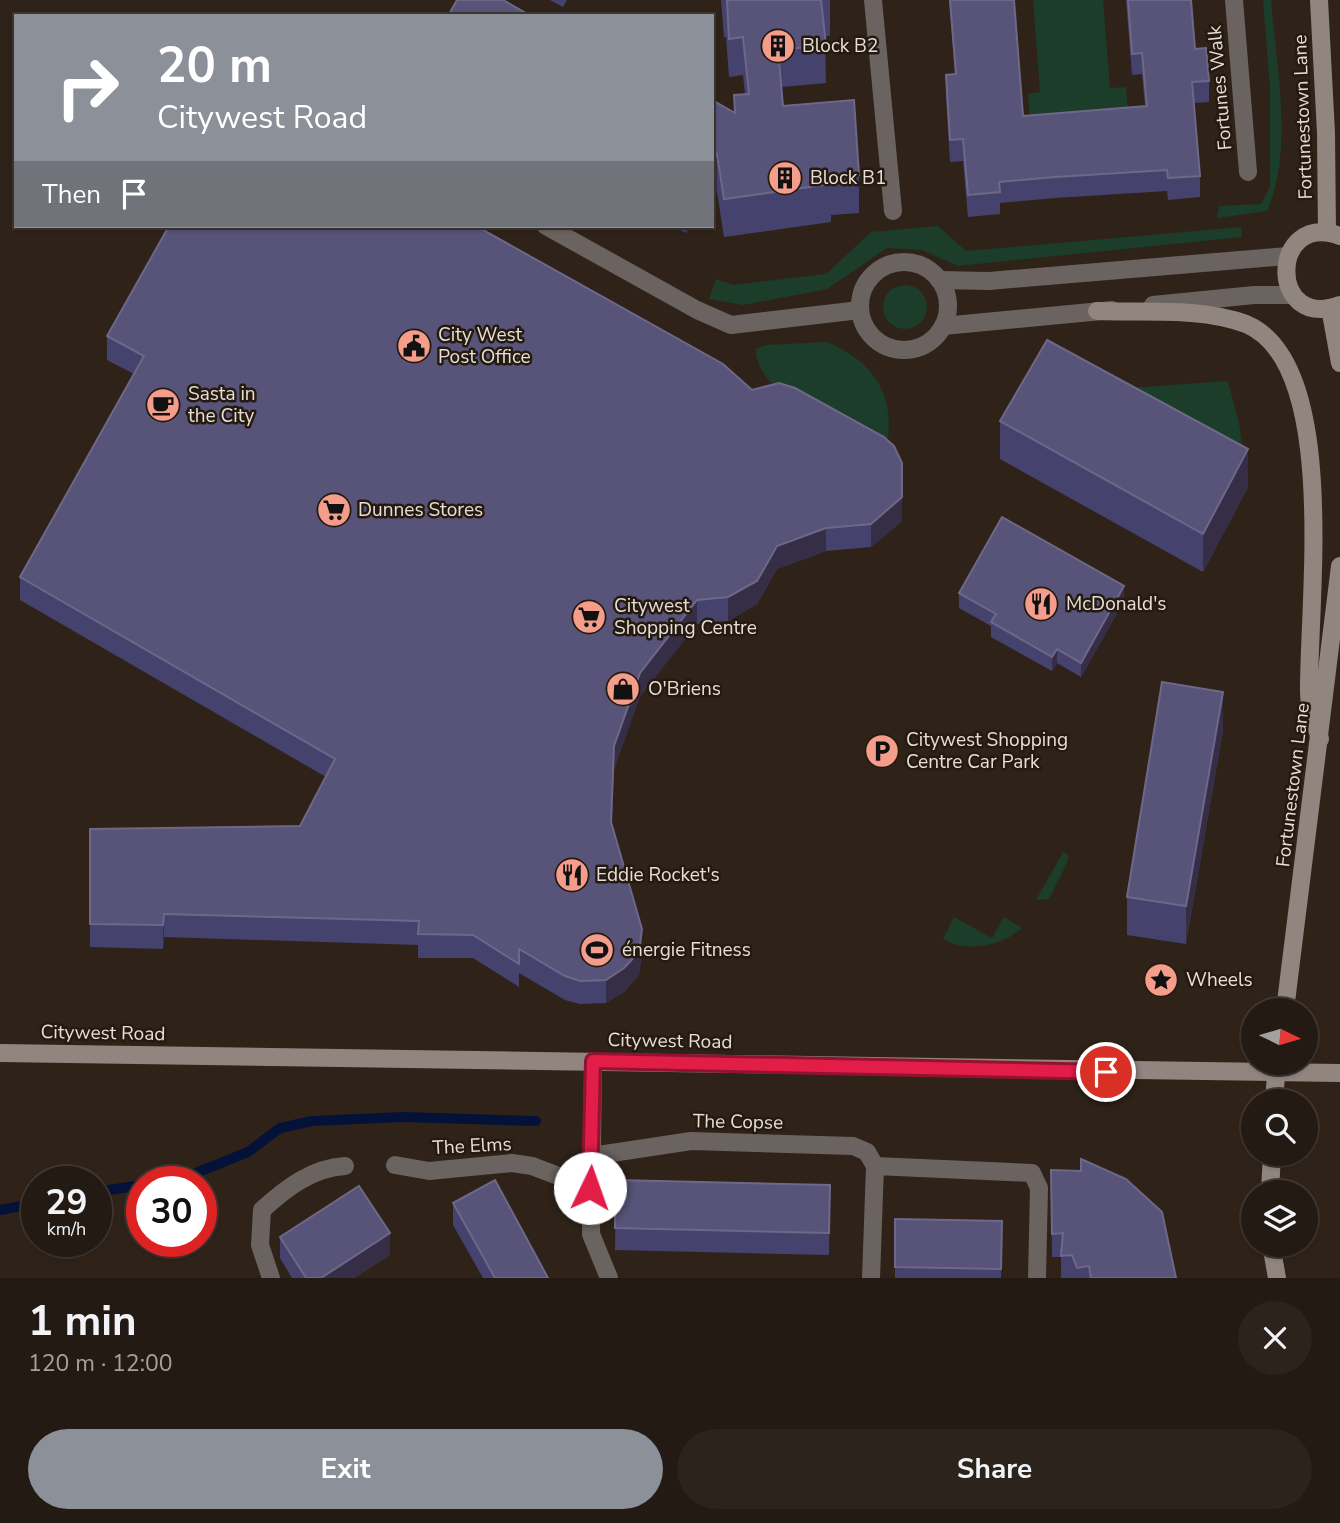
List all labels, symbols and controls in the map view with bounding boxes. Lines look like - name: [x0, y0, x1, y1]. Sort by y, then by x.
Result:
- street label: Fortunes Walk: [1202, 24, 1238, 151]
- building icon: Block B2: [759, 27, 797, 65]
- text: 20 m: [157, 32, 272, 99]
- place label: Block B2: [802, 33, 878, 59]
- street label: Fortunestown Lane: [1287, 34, 1319, 200]
- icon: right: [42, 42, 133, 133]
- text: Citywest Road: [157, 96, 367, 139]
- building icon: Block B1: [766, 159, 804, 197]
- place label: Block B1: [810, 165, 886, 191]
- icon: arrive: [115, 175, 153, 213]
- text: Then: [42, 177, 101, 212]
- place label: City West Post Office: [438, 322, 531, 370]
- public building icon: City West Post Office: [395, 327, 433, 365]
- place label: Sasta in the City: [188, 381, 256, 429]
- cafe icon: Sasta in the City: [144, 386, 182, 424]
- supermarket icon: Dunnes Stores: [315, 491, 353, 529]
- place label: Dunnes Stores: [358, 497, 483, 523]
- restaurant icon: McDonald's: [1022, 585, 1060, 623]
- place label: McDonald's: [1066, 591, 1167, 617]
- place label: Citywest Shopping Centre: [614, 593, 757, 641]
- supermarket icon: Citywest Shopping Centre: [570, 598, 608, 636]
- shop icon: O'Briens: [604, 670, 642, 708]
- place label: O'Briens: [648, 676, 721, 702]
- street label: Fortunestown Lane: [1270, 701, 1316, 869]
- place label: Citywest Shopping Centre Car Park: [906, 727, 1068, 775]
- parking icon: Citywest Shopping Centre Car Park: [863, 732, 901, 770]
- restaurant icon: Eddie Rocket's: [553, 856, 591, 894]
- place label: Eddie Rocket's: [596, 862, 720, 888]
- sports icon: énergie Fitness: [578, 931, 616, 969]
- place label: énergie Fitness: [622, 937, 751, 963]
- place icon: Wheels: [1142, 961, 1180, 999]
- place label: Wheels: [1186, 967, 1253, 993]
- north arrow: [1241, 998, 1318, 1074]
- map controls: [1241, 998, 1318, 1257]
- street label: Citywest Road: [40, 1019, 166, 1047]
- street label: Citywest Road: [607, 1027, 733, 1055]
- pin: [1076, 1042, 1136, 1102]
- icon: arrive: [1087, 1053, 1125, 1091]
- button: search: [1241, 1089, 1318, 1166]
- street label: The Copse: [693, 1108, 783, 1136]
- street label: The Elms: [432, 1131, 512, 1161]
- position arrow: [553, 1151, 627, 1225]
- speed limit sign: 30: [126, 1166, 217, 1257]
- text: 29: [45, 1179, 88, 1226]
- button: layers: [1241, 1180, 1318, 1257]
- text: km/h: [47, 1217, 86, 1241]
- text: 1 min: [28, 1293, 137, 1350]
- button: close: [1238, 1301, 1312, 1375]
- text: 120 m · 12:00: [28, 1348, 173, 1379]
- button: Exit: [28, 1429, 663, 1509]
- button: Share: [677, 1429, 1312, 1509]

